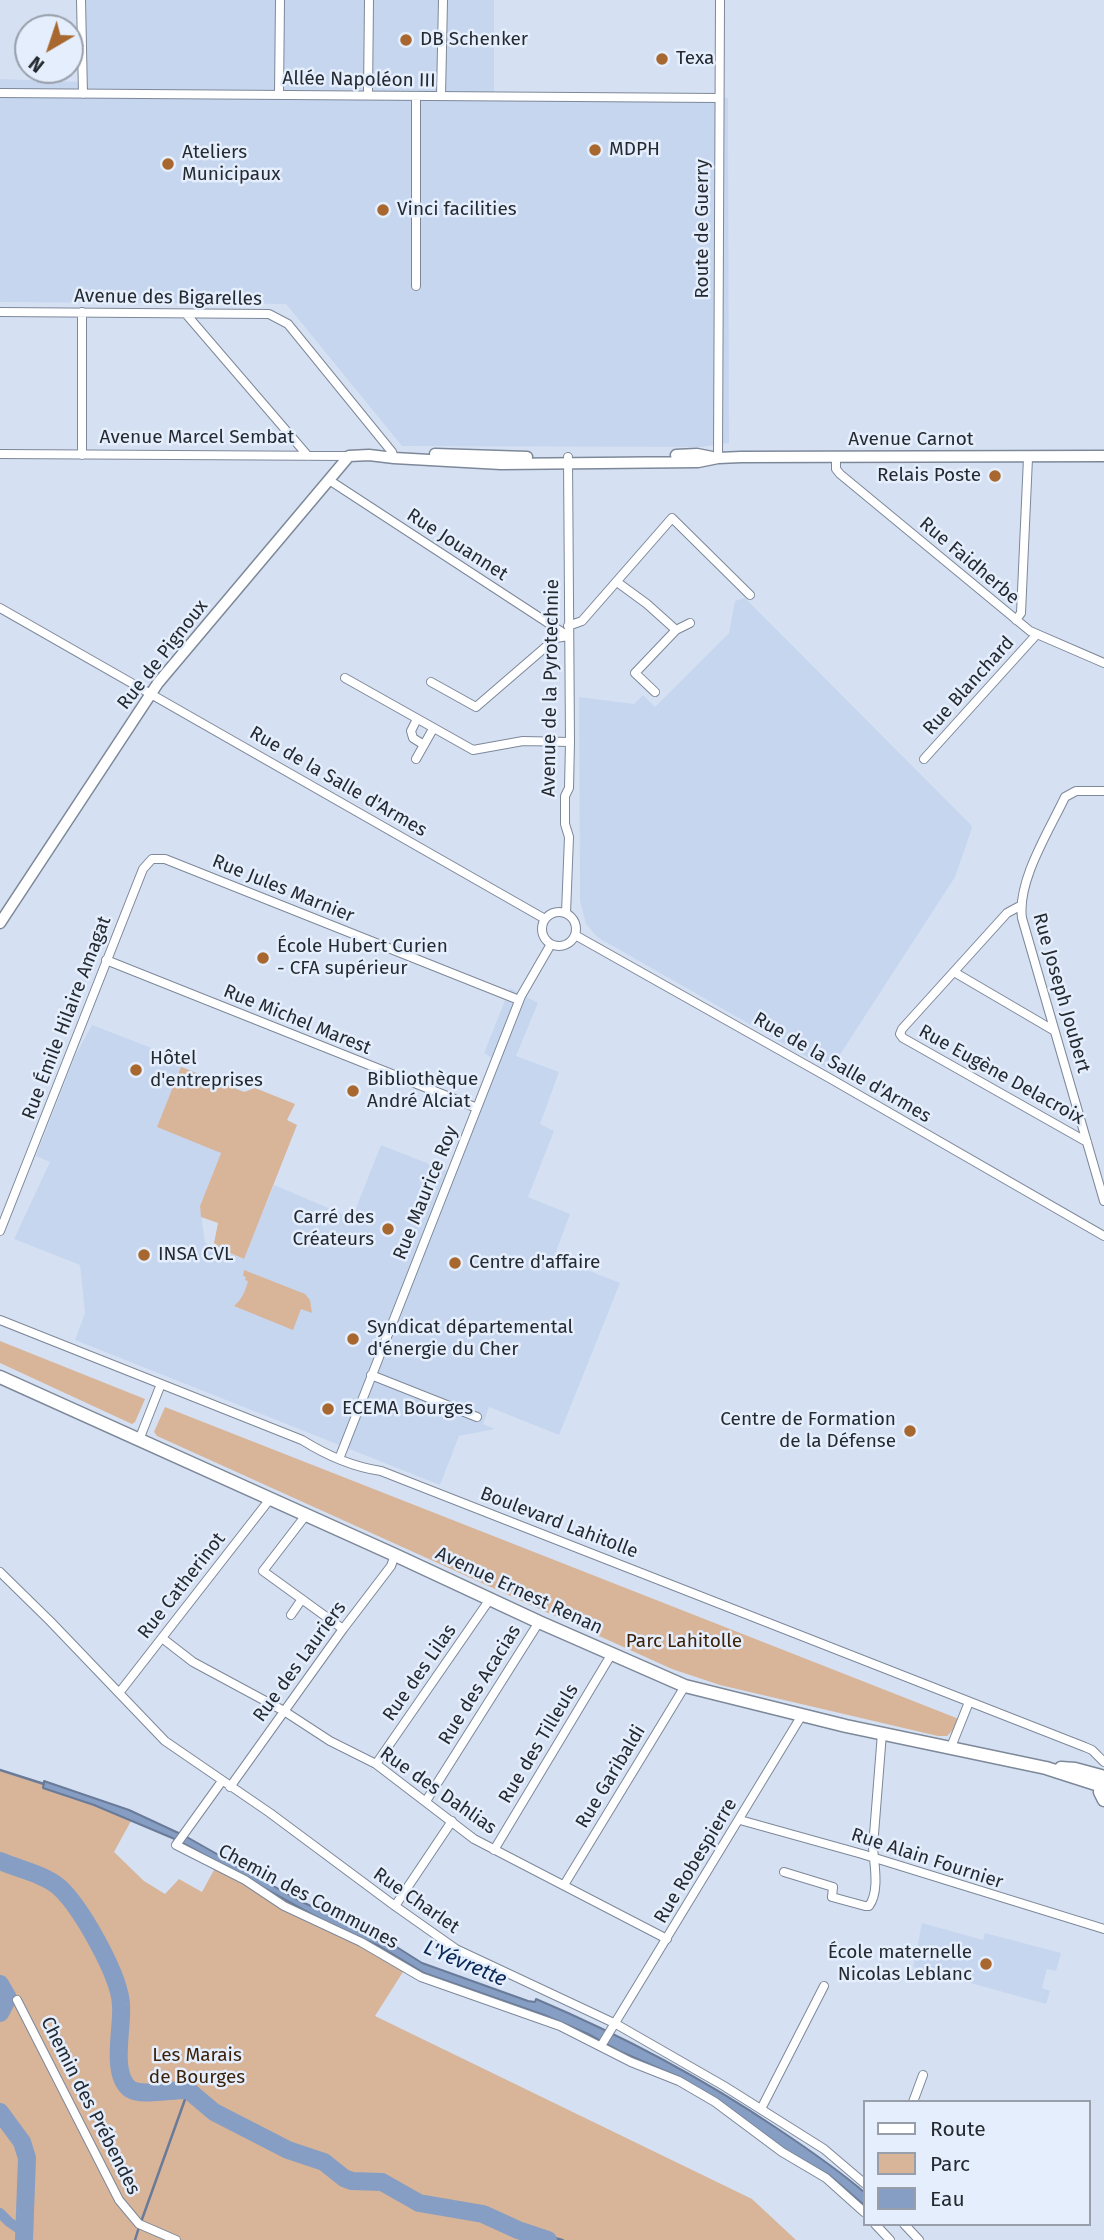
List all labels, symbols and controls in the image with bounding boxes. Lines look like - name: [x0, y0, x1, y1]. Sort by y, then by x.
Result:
- north arrow: [14, 14, 84, 84]
- place label: DB Schenker: [420, 29, 528, 51]
- marker: DB Schenker: [398, 32, 414, 48]
- place label: Texa: [676, 48, 714, 70]
- text: N: [25, 51, 49, 77]
- marker: Texa: [654, 51, 670, 67]
- street label: Allée Napoléon III: [282, 67, 436, 93]
- place label: MDPH: [609, 139, 660, 161]
- place label: Ateliers Municipaux: [182, 142, 280, 186]
- marker: MDPH: [587, 142, 603, 158]
- marker: Ateliers Municipaux: [160, 156, 176, 172]
- street label: Route de Guerry: [692, 159, 714, 299]
- place label: Vinci facilities: [397, 199, 517, 221]
- marker: Vinci facilities: [375, 202, 391, 218]
- street label: Avenue des Bigarelles: [74, 285, 262, 311]
- street label: Avenue Marcel Sembat: [100, 427, 294, 449]
- street label: Avenue Carnot: [848, 429, 974, 451]
- place label: Relais Poste: [877, 465, 981, 487]
- marker: Relais Poste: [987, 468, 1003, 484]
- street label: Rue Jouannet: [402, 504, 512, 586]
- street label: Rue Faidherbe: [914, 513, 1024, 609]
- street label: Avenue de la Pyrotechnie: [538, 579, 564, 797]
- street label: Rue de Pignoux: [113, 595, 213, 715]
- street label: Rue Blanchard: [919, 632, 1019, 740]
- street label: Rue de la Salle d'Armes: [245, 722, 431, 842]
- street label: Rue Jules Marnier: [209, 850, 357, 928]
- street label: Rue Joseph Joubert: [1027, 910, 1095, 1076]
- street label: Rue Émile Hilaire Amagat: [18, 913, 116, 1123]
- place label: École Hubert Curien - CFA supérieur: [277, 936, 448, 980]
- marker: École Hubert Curien - CFA supérieur: [255, 950, 271, 966]
- street label: Rue Michel Marest: [220, 980, 374, 1060]
- street label: Rue de la Salle d'Armes: [749, 1008, 935, 1128]
- street label: Rue Eugène Delacroix: [914, 1020, 1088, 1130]
- place label: Hôtel d'entreprises: [150, 1048, 263, 1092]
- marker: Hôtel d'entreprises: [128, 1062, 144, 1078]
- place label: Bibliothèque André Alciat: [367, 1069, 478, 1113]
- marker: Bibliothèque André Alciat: [345, 1083, 361, 1099]
- street label: Rue Maurice Roy: [389, 1123, 463, 1263]
- place label: Carré des Créateurs: [292, 1207, 374, 1251]
- marker: Carré des Créateurs: [380, 1221, 396, 1237]
- place label: INSA CVL: [158, 1244, 233, 1266]
- marker: INSA CVL: [136, 1247, 152, 1263]
- place label: Centre d'affaire: [469, 1252, 600, 1274]
- marker: Centre d'affaire: [447, 1255, 463, 1271]
- place label: Syndicat départemental d'énergie du Cher: [367, 1317, 573, 1361]
- marker: Syndicat départemental d'énergie du Cher: [345, 1331, 361, 1347]
- place label: ECEMA Bourges: [342, 1398, 473, 1420]
- marker: ECEMA Bourges: [320, 1401, 336, 1417]
- place label: Centre de Formation de la Défense: [720, 1409, 896, 1453]
- marker: Centre de Formation de la Défense: [902, 1423, 918, 1439]
- street label: Boulevard Lahitolle: [477, 1482, 641, 1564]
- street label: Rue Catherinot: [133, 1528, 231, 1644]
- street label: Avenue Ernest Renan: [432, 1542, 606, 1640]
- street label: Rue des Lauriers: [249, 1597, 351, 1727]
- street label: Rue des Lilas: [378, 1620, 462, 1726]
- street label: Rue des Acacias: [434, 1621, 526, 1749]
- park label: Parc Lahitolle: [626, 1631, 742, 1653]
- street label: Rue des Tilleuls: [494, 1680, 584, 1808]
- street label: Rue Garibaldi: [571, 1721, 651, 1833]
- street label: Rue des Dahlias: [375, 1742, 501, 1840]
- street label: Rue Robespierre: [650, 1794, 742, 1928]
- street label: Rue Alain Fournier: [848, 1824, 1006, 1894]
- street label: Chemin des Communes: [214, 1840, 402, 1954]
- street label: Rue Charlet: [369, 1863, 463, 1939]
- water label: L'Yévrette: [420, 1935, 510, 1993]
- place label: École maternelle Nicolas Leblanc: [828, 1942, 972, 1986]
- marker: École maternelle Nicolas Leblanc: [978, 1956, 994, 1972]
- street label: Chemin des Prébendes: [35, 2013, 145, 2199]
- park label: Les Marais de Bourges: [149, 2045, 245, 2089]
- legend: [862, 2100, 1090, 2226]
- text: Route: [930, 2116, 986, 2142]
- text: Parc: [930, 2151, 970, 2177]
- text: Eau: [930, 2186, 965, 2212]

